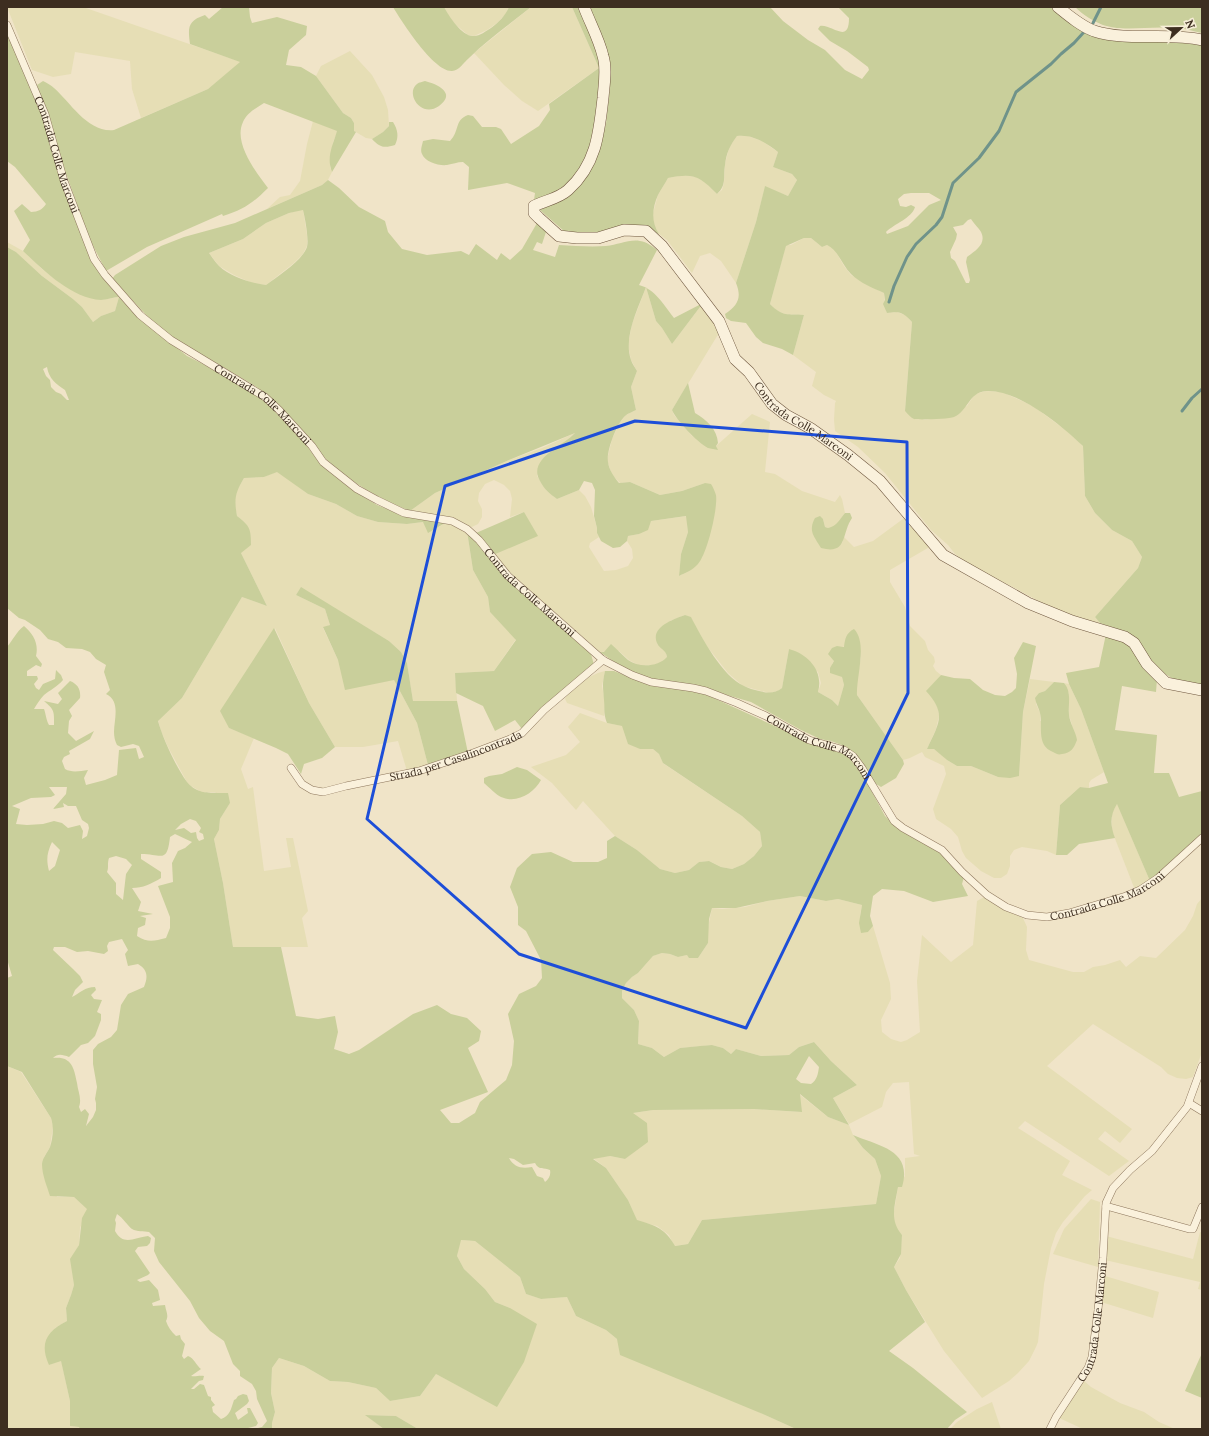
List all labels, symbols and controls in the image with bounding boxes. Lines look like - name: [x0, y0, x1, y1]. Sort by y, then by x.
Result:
- north arrow: [1161, 8, 1201, 48]
- text: N: [1182, 18, 1199, 31]
- street label: Contrada Colle Marconi: [31, 94, 83, 215]
- street label: Contrada Colle Marconi: [211, 361, 314, 448]
- street label: Contrada Colle Marconi: [751, 379, 856, 463]
- street label: Contrada Colle Marconi: [481, 545, 579, 640]
- street label: Contrada Colle Marconi: [764, 711, 874, 782]
- street label: Strada per Casalincontrada: [388, 727, 525, 784]
- street label: Contrada Colle Marconi: [1049, 868, 1168, 923]
- street label: Contrada Colle Marconi: [1074, 1262, 1110, 1384]

